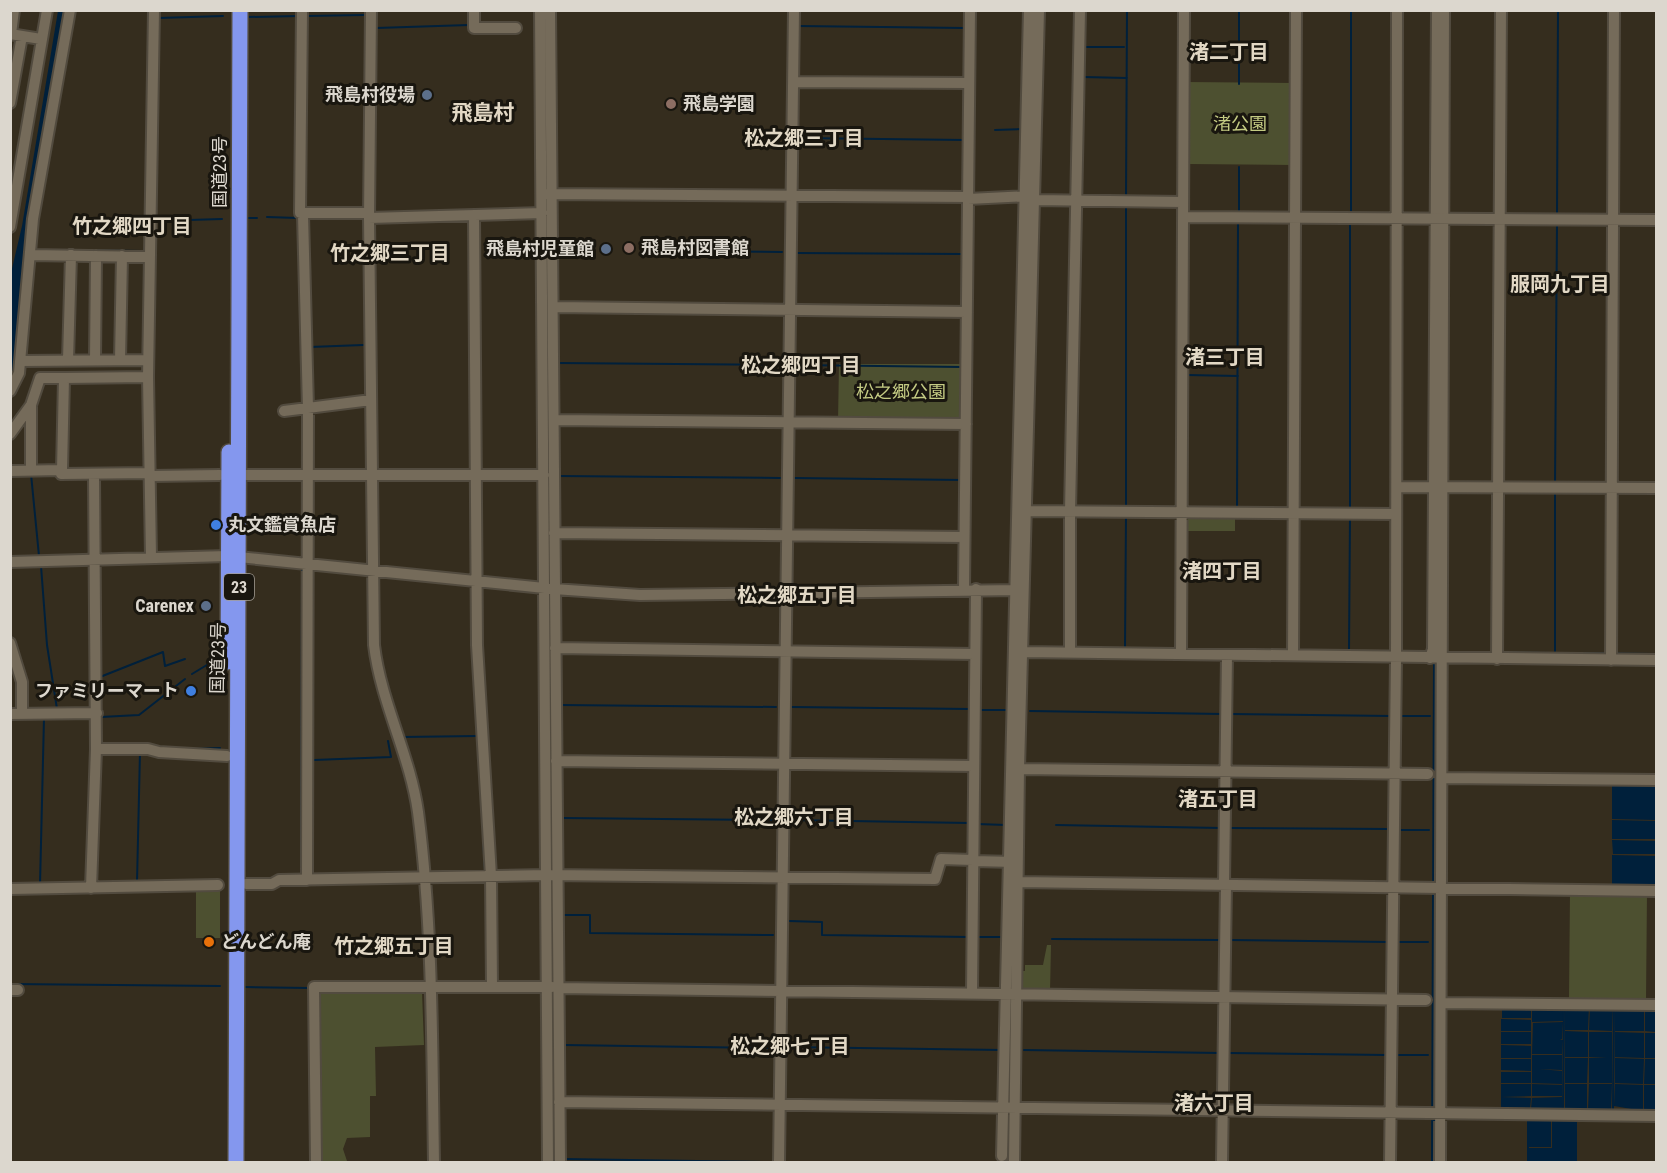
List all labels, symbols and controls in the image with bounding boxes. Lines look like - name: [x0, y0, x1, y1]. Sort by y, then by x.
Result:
- district label: 渚二丁目: [1189, 40, 1269, 64]
- place label: 飛島村役場: [325, 84, 415, 105]
- marker: 飛島村役場: [420, 88, 434, 102]
- place label: 飛島学園: [683, 93, 755, 114]
- marker: 飛島学園: [664, 97, 678, 111]
- district label: 飛島村: [452, 101, 515, 125]
- park label: 渚公園: [1213, 113, 1267, 134]
- district label: 松之郷三丁目: [744, 126, 864, 150]
- street label: 国道23号: [209, 136, 230, 208]
- district label: 竹之郷四丁目: [72, 214, 192, 238]
- place label: 飛島村図書館: [641, 237, 749, 258]
- place label: 飛島村児童館: [486, 238, 594, 259]
- district label: 竹之郷三丁目: [330, 241, 450, 265]
- marker: 飛島村図書館: [622, 241, 636, 255]
- marker: 飛島村児童館: [599, 242, 613, 256]
- district label: 服岡九丁目: [1510, 272, 1610, 296]
- district label: 渚三丁目: [1185, 345, 1265, 369]
- district label: 松之郷四丁目: [741, 353, 861, 377]
- park label: 松之郷公園: [856, 381, 946, 402]
- place label: 丸文鑑賞魚店: [228, 514, 336, 535]
- marker: 丸文鑑賞魚店: [209, 518, 223, 532]
- district label: 渚四丁目: [1182, 559, 1262, 583]
- road number: 23: [224, 574, 254, 600]
- district label: 松之郷五丁目: [737, 583, 857, 607]
- place label: Carenex: [135, 595, 194, 616]
- marker: Carenex: [199, 599, 213, 613]
- street label: 国道23号: [206, 622, 229, 694]
- place label: ファミリーマート: [35, 680, 179, 701]
- marker: ファミリーマート: [184, 684, 198, 698]
- district label: 渚五丁目: [1178, 787, 1258, 811]
- district label: 松之郷六丁目: [734, 805, 854, 829]
- place label: どんどん庵: [221, 931, 310, 952]
- district label: 竹之郷五丁目: [334, 934, 454, 958]
- marker: どんどん庵: [202, 935, 216, 949]
- district label: 松之郷七丁目: [730, 1034, 850, 1058]
- district label: 渚六丁目: [1174, 1091, 1254, 1115]

